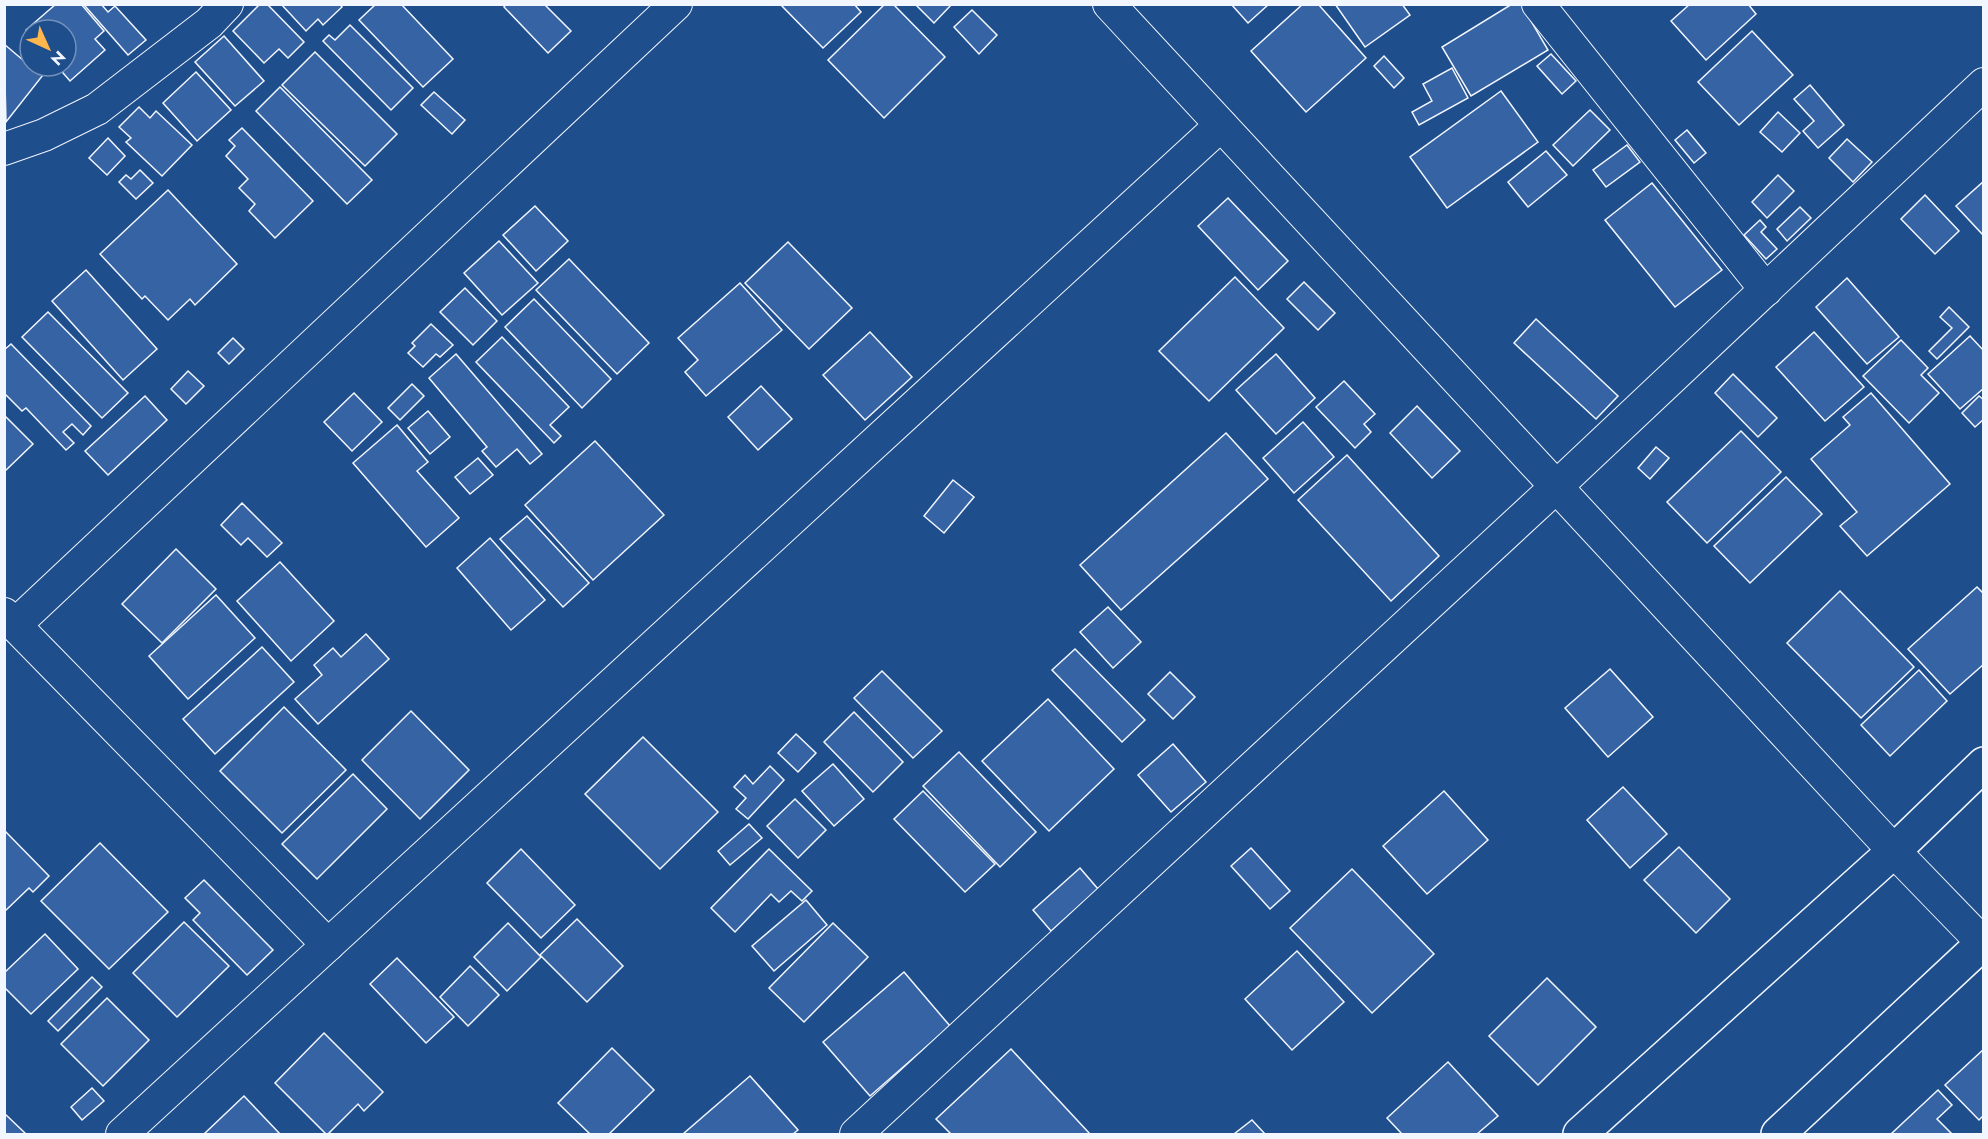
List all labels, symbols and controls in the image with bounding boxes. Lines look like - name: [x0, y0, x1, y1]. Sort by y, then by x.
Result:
- north arrow: [18, 18, 78, 78]
- text: N: [46, 46, 71, 71]

